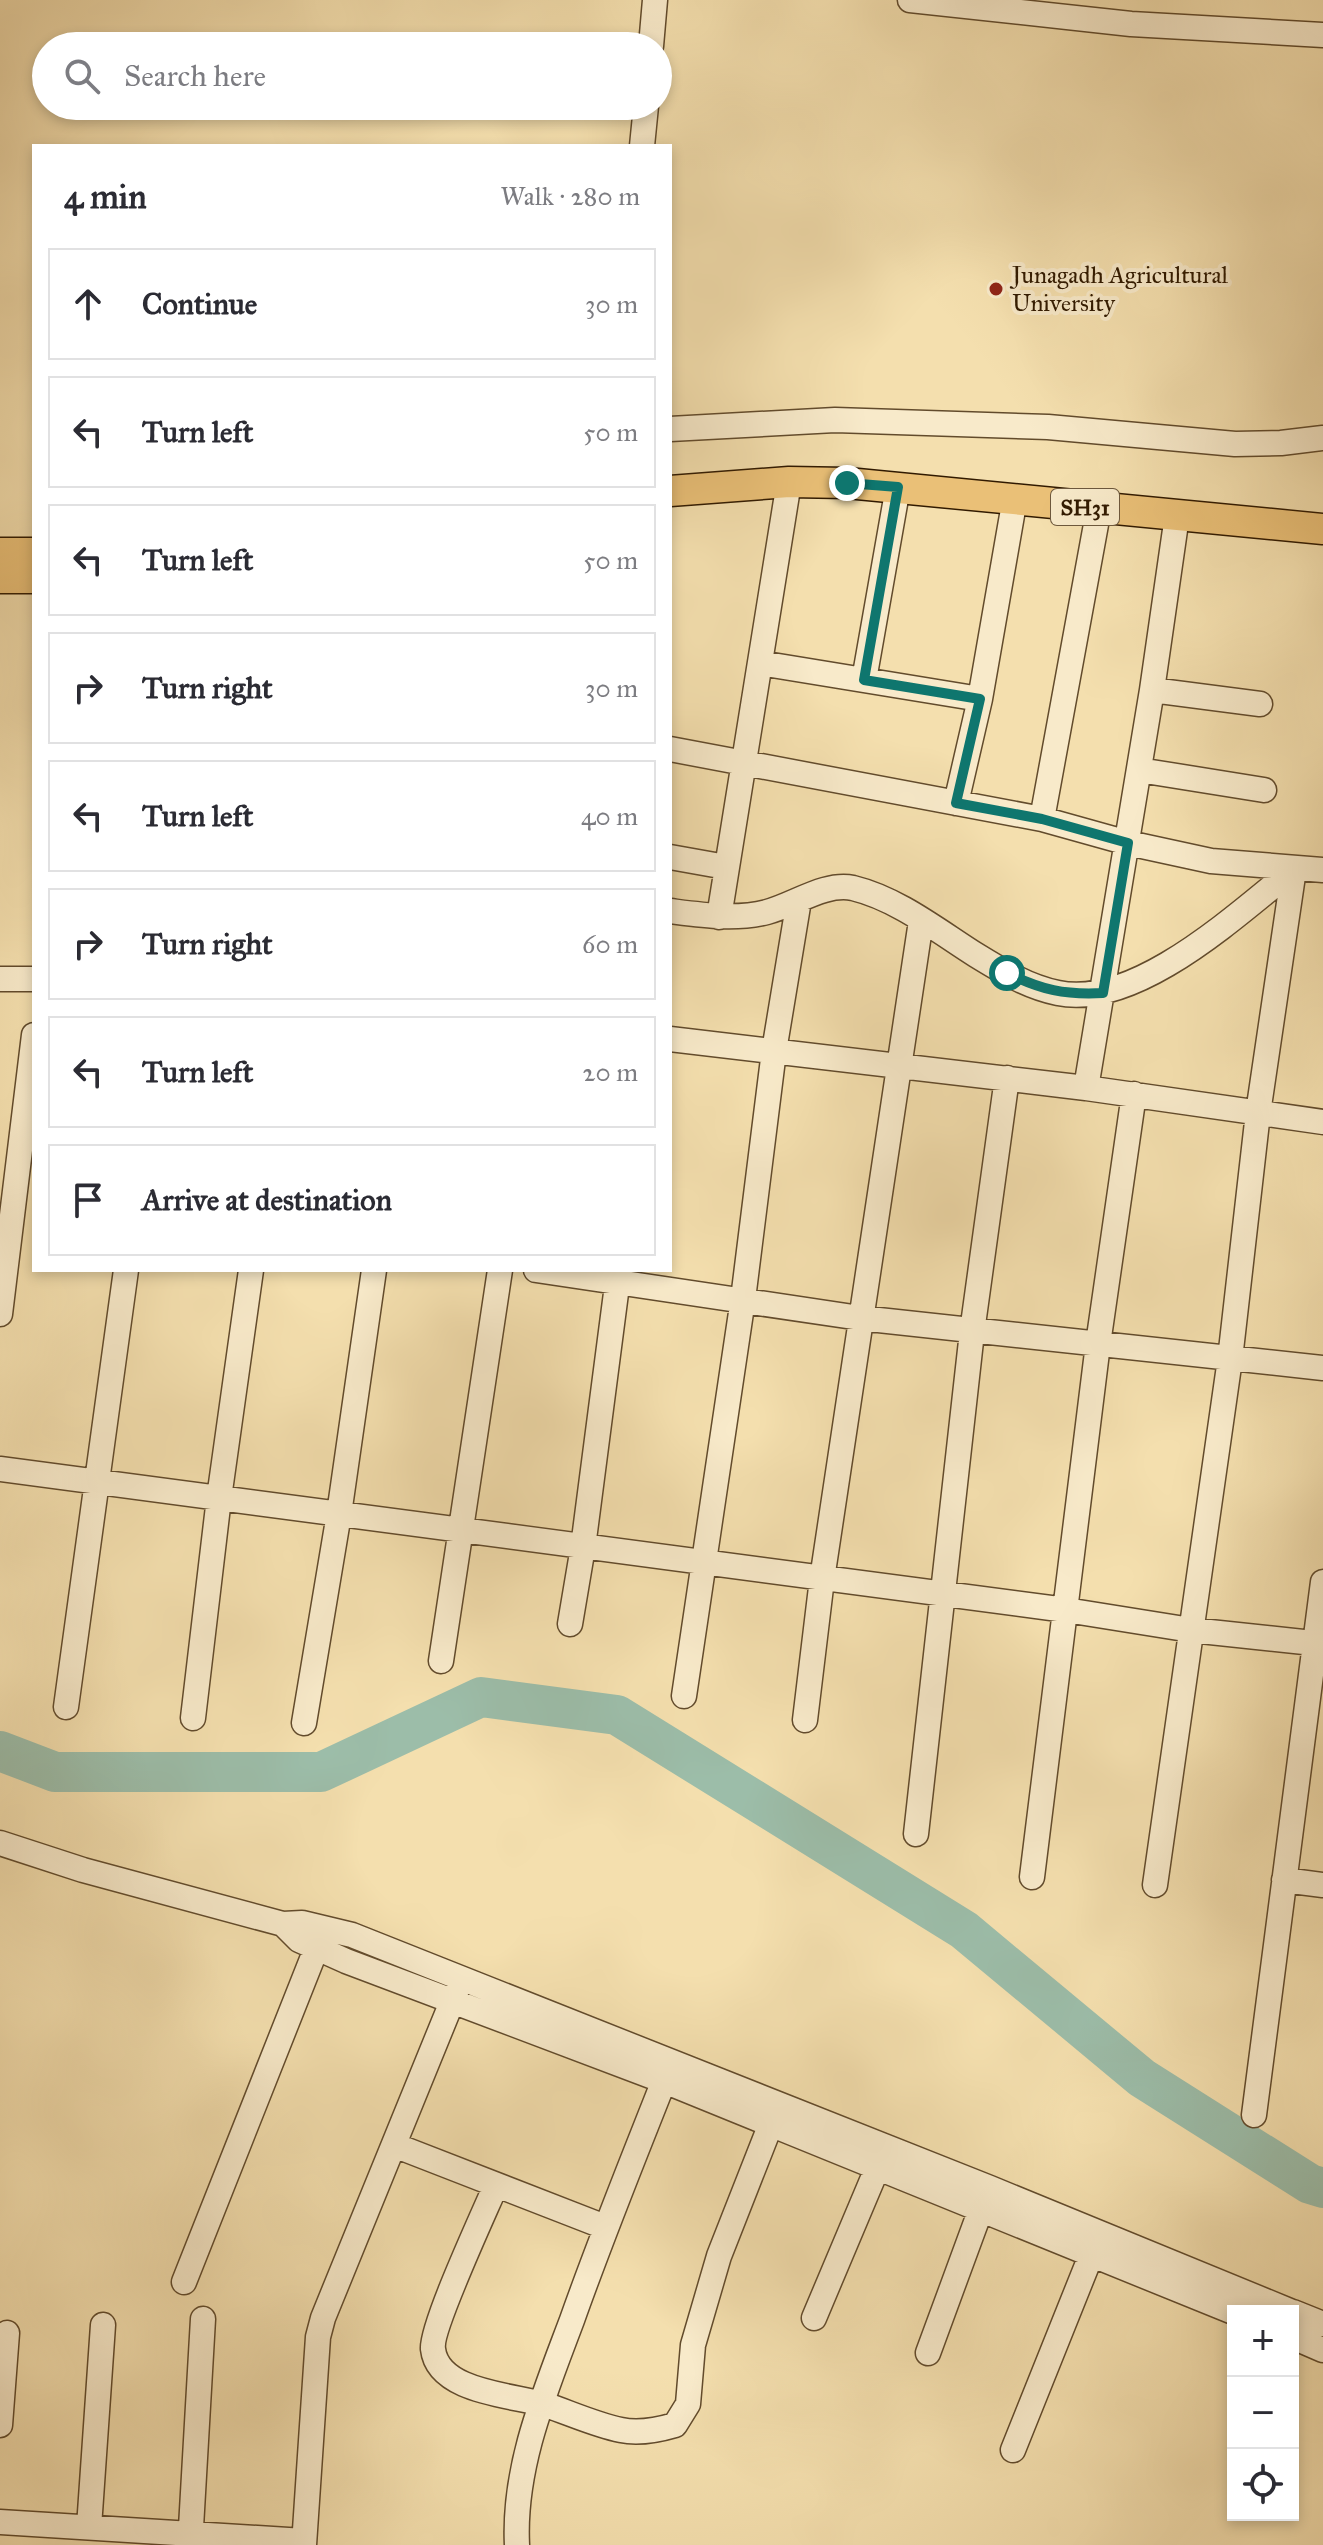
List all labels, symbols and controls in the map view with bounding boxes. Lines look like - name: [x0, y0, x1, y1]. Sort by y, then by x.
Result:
- search box: [32, 32, 672, 120]
- icon: search: [60, 54, 104, 98]
- text: Search here: [124, 58, 266, 94]
- text: 4 min: [64, 176, 147, 217]
- text: Walk · 280 m: [500, 180, 640, 212]
- place label: Junagadh Agricultural University: [1009, 260, 1229, 318]
- marker: Junagadh Agricultural University: [987, 280, 1005, 298]
- icon: ahead: [66, 282, 110, 326]
- text: Continue: [142, 286, 257, 322]
- text: 30 m: [585, 288, 638, 320]
- icon: left: [66, 410, 110, 454]
- text: Turn left: [142, 414, 253, 450]
- text: 50 m: [583, 416, 638, 448]
- route end: [829, 465, 865, 501]
- road number: SH31: [1051, 489, 1119, 525]
- icon: left: [66, 538, 110, 582]
- text: Turn left: [142, 542, 253, 578]
- text: 50 m: [583, 544, 638, 576]
- icon: right: [66, 666, 110, 710]
- text: Turn right: [142, 670, 273, 706]
- text: 30 m: [585, 672, 638, 704]
- icon: left: [66, 794, 110, 838]
- text: Turn left: [142, 798, 253, 834]
- text: 40 m: [581, 800, 638, 832]
- icon: right: [66, 922, 110, 966]
- text: Turn right: [142, 926, 273, 962]
- text: 60 m: [582, 928, 638, 960]
- route start: [989, 955, 1025, 991]
- icon: left: [66, 1050, 110, 1094]
- text: Turn left: [142, 1054, 253, 1090]
- text: 20 m: [583, 1056, 638, 1088]
- icon: arrive: [66, 1178, 110, 1222]
- text: Arrive at destination: [142, 1182, 392, 1218]
- map controls: [1227, 2305, 1299, 2521]
- button: +: [1227, 2305, 1299, 2377]
- button: −: [1227, 2377, 1299, 2449]
- button: locate: [1227, 2449, 1299, 2521]

